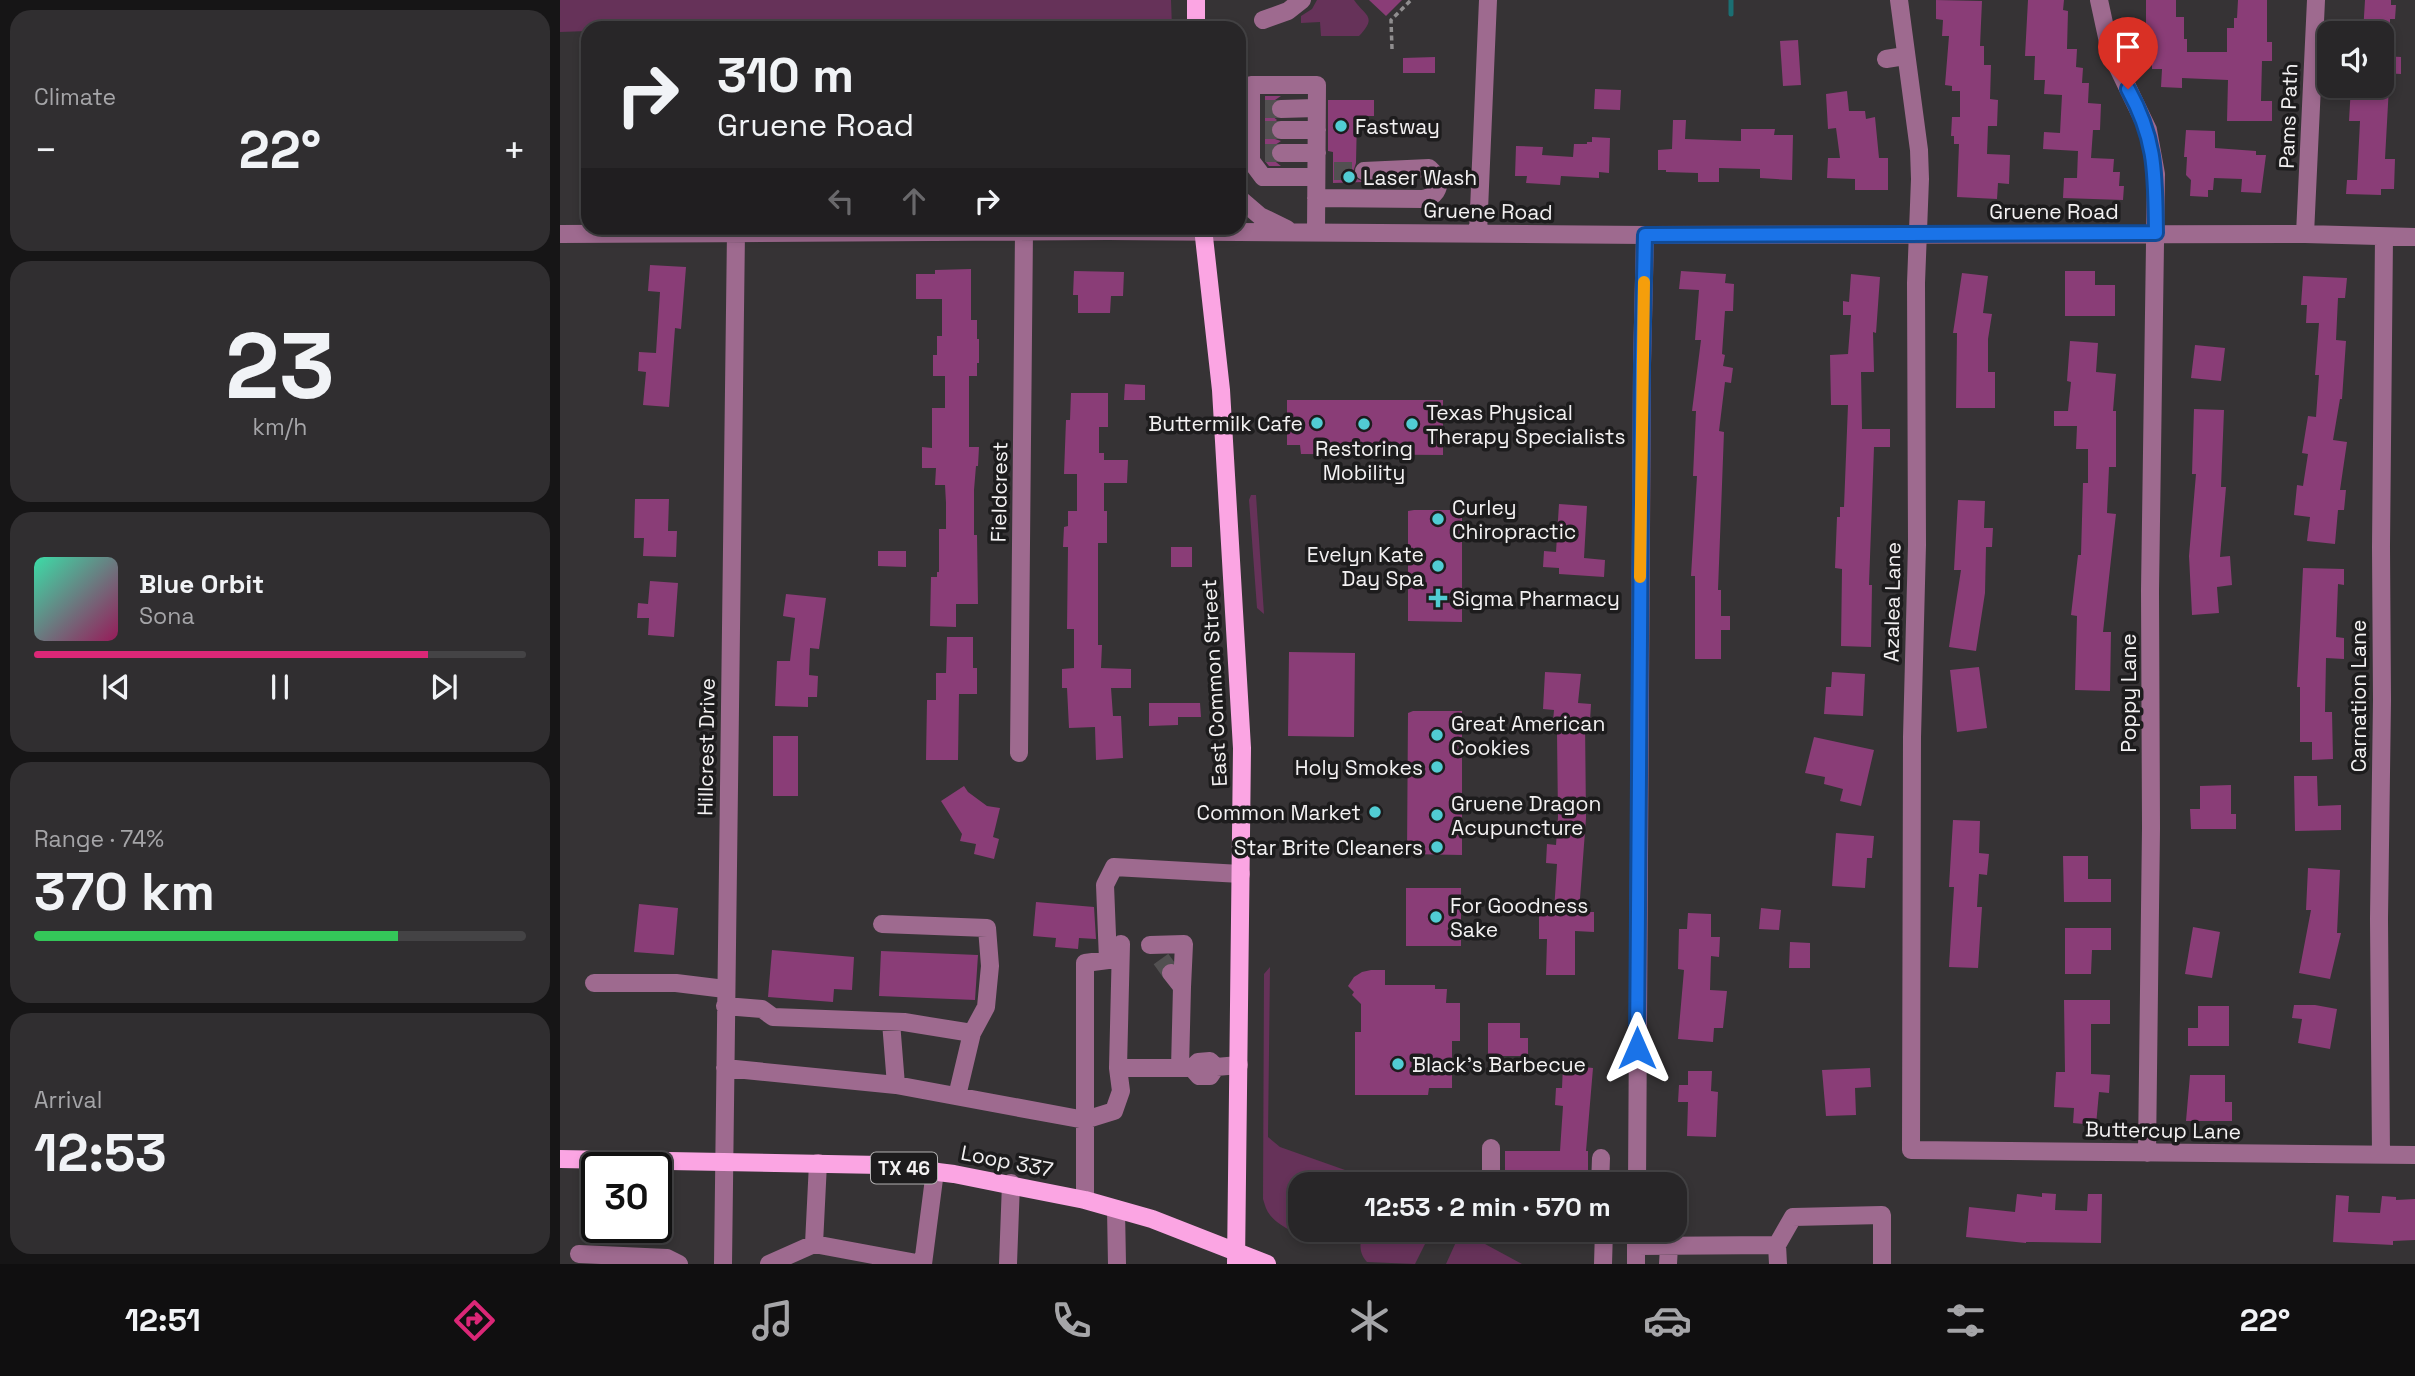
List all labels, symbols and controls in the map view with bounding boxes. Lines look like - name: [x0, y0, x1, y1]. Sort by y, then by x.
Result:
- pin: [2098, 17, 2158, 89]
- map controls: [2317, 21, 2394, 98]
- button: sound: [2317, 21, 2394, 98]
- icon: arrive: [2109, 28, 2147, 66]
- text: 310 m: [717, 44, 854, 106]
- icon: right: [602, 49, 693, 140]
- street label: Pams Path: [2273, 63, 2303, 169]
- text: Climate: [34, 82, 116, 112]
- text: Gruene Road: [717, 105, 914, 145]
- place label: Fastway: [1355, 113, 1440, 140]
- text: 22°: [239, 117, 321, 183]
- marker: Fastway: [1333, 118, 1349, 134]
- text: −: [34, 126, 58, 174]
- text: +: [502, 126, 526, 174]
- place label: Laser Wash: [1363, 164, 1477, 191]
- marker: Laser Wash: [1341, 169, 1357, 185]
- icon: left: [822, 182, 860, 220]
- icon: ahead: [895, 182, 933, 220]
- icon: right: [968, 182, 1006, 220]
- street label: Gruene Road: [1423, 196, 1553, 226]
- street label: Gruene Road: [1989, 198, 2119, 225]
- text: 23: [225, 308, 335, 425]
- place label: Texas Physical Therapy Specialists: [1426, 399, 1626, 450]
- place label: Buttermilk Cafe: [1148, 410, 1303, 437]
- text: km/h: [253, 412, 307, 442]
- marker: Buttermilk Cafe: [1309, 415, 1325, 431]
- marker: Restoring Mobility: [1356, 416, 1372, 432]
- marker: Texas Physical Therapy Specialists: [1404, 416, 1420, 432]
- place label: Restoring Mobility: [1315, 435, 1413, 486]
- street label: Fieldcrest: [985, 441, 1013, 543]
- place label: Curley Chiropractic: [1452, 494, 1576, 545]
- marker: Curley Chiropractic: [1430, 511, 1446, 527]
- place label: Evelyn Kate Day Spa: [1307, 541, 1424, 592]
- street label: Azalea Lane: [1877, 542, 1907, 662]
- marker: Evelyn Kate Day Spa: [1430, 558, 1446, 574]
- text: Blue Orbit: [139, 567, 264, 601]
- street label: East Common Street: [1195, 579, 1233, 787]
- place label: Sigma Pharmacy: [1452, 585, 1620, 612]
- marker: Sigma Pharmacy: [1430, 590, 1446, 606]
- text: Sona: [139, 601, 195, 631]
- street label: Carnation Lane: [2345, 620, 2372, 772]
- street label: Poppy Lane: [2115, 633, 2142, 753]
- icon: previous: [97, 668, 135, 706]
- icon: pause: [261, 668, 299, 706]
- icon: next: [425, 668, 463, 706]
- street label: Hillcrest Drive: [691, 678, 721, 816]
- place label: Great American Cookies: [1451, 710, 1605, 761]
- marker: Great American Cookies: [1429, 727, 1445, 743]
- place label: Holy Smokes: [1295, 754, 1423, 781]
- marker: Holy Smokes: [1429, 759, 1445, 775]
- place label: Gruene Dragon Acupuncture: [1451, 790, 1601, 841]
- place label: Common Market: [1197, 799, 1361, 826]
- marker: Common Market: [1367, 804, 1383, 820]
- marker: Gruene Dragon Acupuncture: [1429, 807, 1445, 823]
- text: Range · 74%: [34, 824, 164, 854]
- place label: Star Brite Cleaners: [1234, 834, 1423, 861]
- marker: Star Brite Cleaners: [1429, 839, 1445, 855]
- text: 370 km: [34, 859, 215, 925]
- place label: For Goodness Sake: [1450, 892, 1588, 943]
- marker: For Goodness Sake: [1428, 909, 1444, 925]
- position arrow: [1600, 1011, 1674, 1085]
- place label: Black's Barbecue: [1412, 1051, 1586, 1078]
- marker: Black's Barbecue: [1390, 1056, 1406, 1072]
- text: Arrival: [34, 1085, 102, 1115]
- street label: Buttercup Lane: [2085, 1115, 2241, 1145]
- text: 12:53: [34, 1120, 167, 1186]
- street label: Loop 337: [959, 1139, 1056, 1183]
- speed limit sign: 30: [581, 1152, 672, 1243]
- road number: TX 46: [871, 1152, 937, 1184]
- text: 12:53 · 2 min · 570 m: [1364, 1190, 1611, 1224]
- icon: directions: [450, 1296, 499, 1345]
- icon: music: [748, 1296, 797, 1345]
- icon: phone: [1047, 1296, 1096, 1345]
- icon: climate: [1345, 1296, 1394, 1345]
- icon: car: [1643, 1296, 1692, 1345]
- icon: filters: [1941, 1296, 1990, 1345]
- text: 12:51: [125, 1300, 201, 1340]
- text: 22°: [2240, 1300, 2290, 1340]

